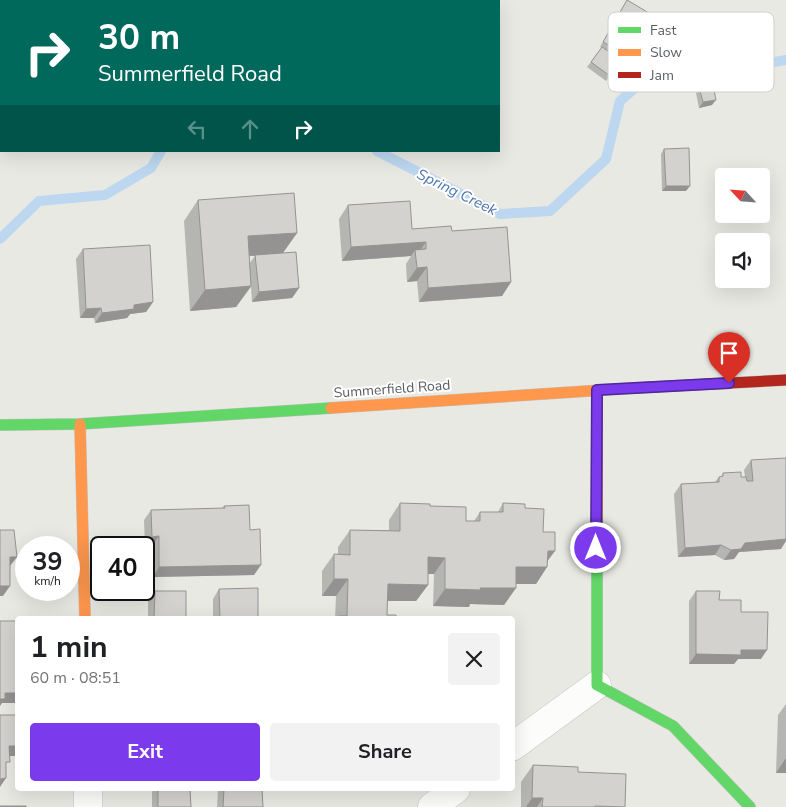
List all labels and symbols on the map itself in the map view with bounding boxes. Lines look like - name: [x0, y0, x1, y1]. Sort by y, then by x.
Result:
- legend: [608, 12, 774, 92]
- text: Fast: [650, 21, 676, 40]
- text: Slow: [650, 43, 682, 62]
- text: Jam: [649, 66, 674, 85]
- water label: Spring Creek: [414, 164, 501, 220]
- north arrow: [715, 168, 770, 222]
- pin: [708, 332, 750, 383]
- street label: Summerfield Road: [333, 375, 451, 403]
- position arrow: [569, 521, 621, 573]
- speed limit sign: 40: [90, 536, 155, 601]

